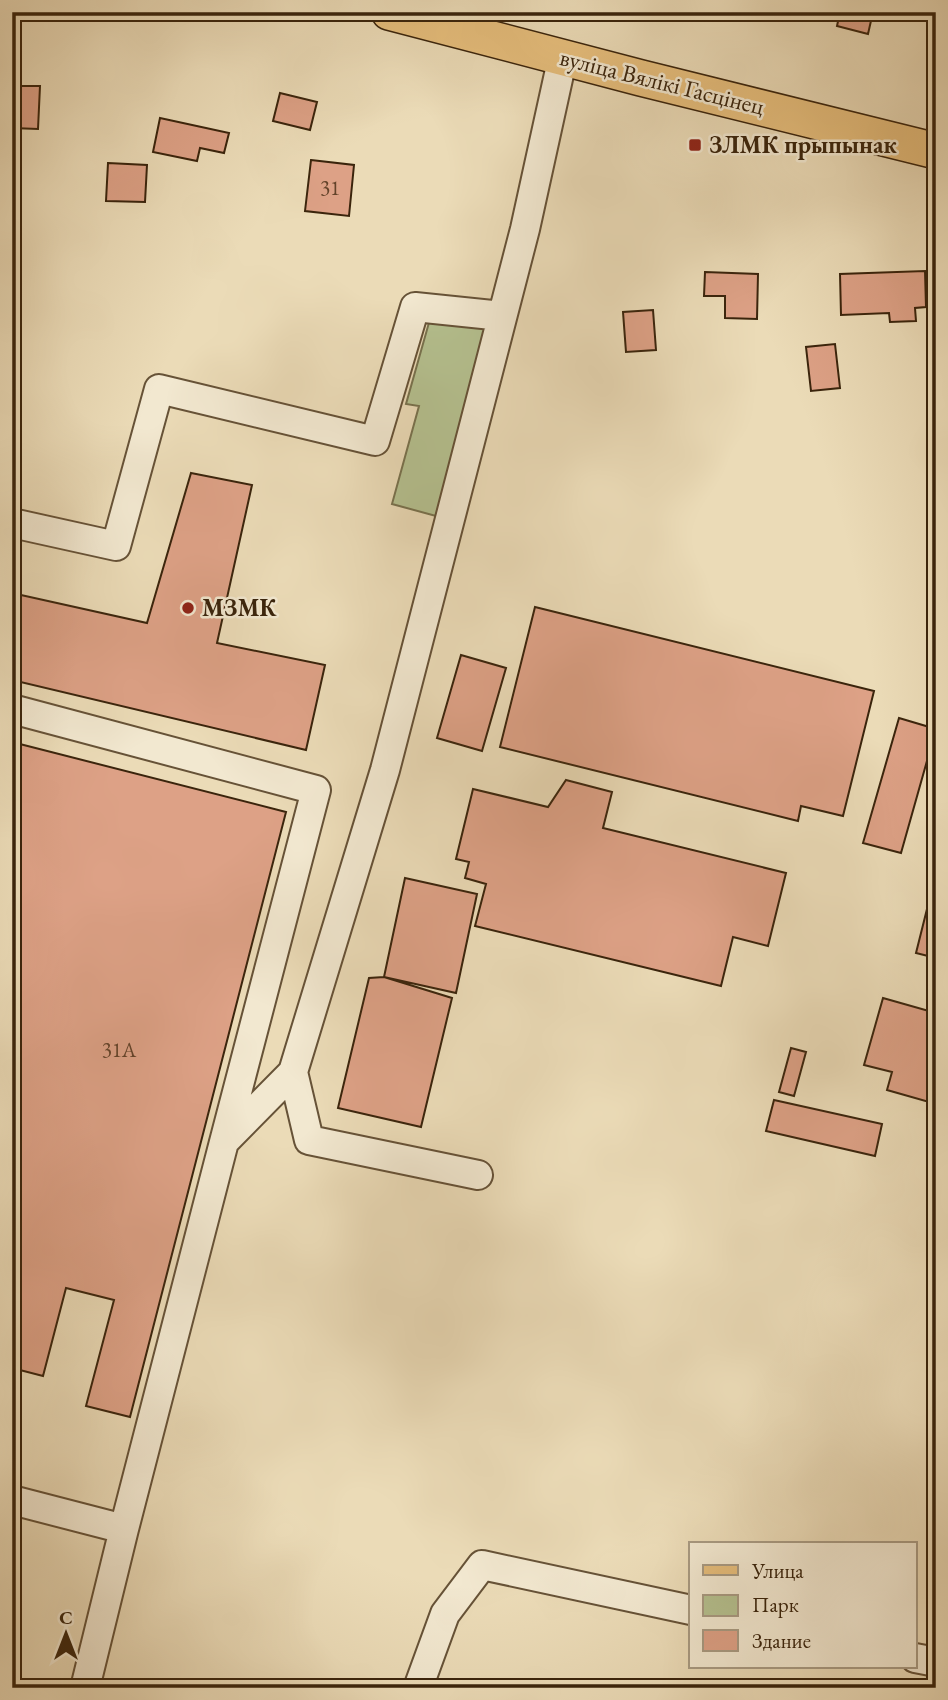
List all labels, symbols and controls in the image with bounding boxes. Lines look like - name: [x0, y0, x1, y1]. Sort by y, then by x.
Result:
- street label: вуліца Вялікі Гасцінец: [557, 41, 768, 122]
- place label: ЗЛМК прыпынак: [709, 129, 897, 160]
- marker: ЗЛМК прыпынак: [687, 137, 703, 153]
- house number: 31: [320, 174, 340, 201]
- place label: МЗМК: [202, 592, 277, 623]
- marker: МЗМК: [180, 600, 196, 616]
- house number: 31А: [102, 1036, 137, 1063]
- legend: [689, 1542, 916, 1668]
- text: Улица: [751, 1557, 804, 1584]
- text: Парк: [752, 1591, 799, 1618]
- north arrow: [32, 1598, 102, 1668]
- text: С: [59, 1605, 73, 1630]
- text: Здание: [752, 1627, 811, 1654]

